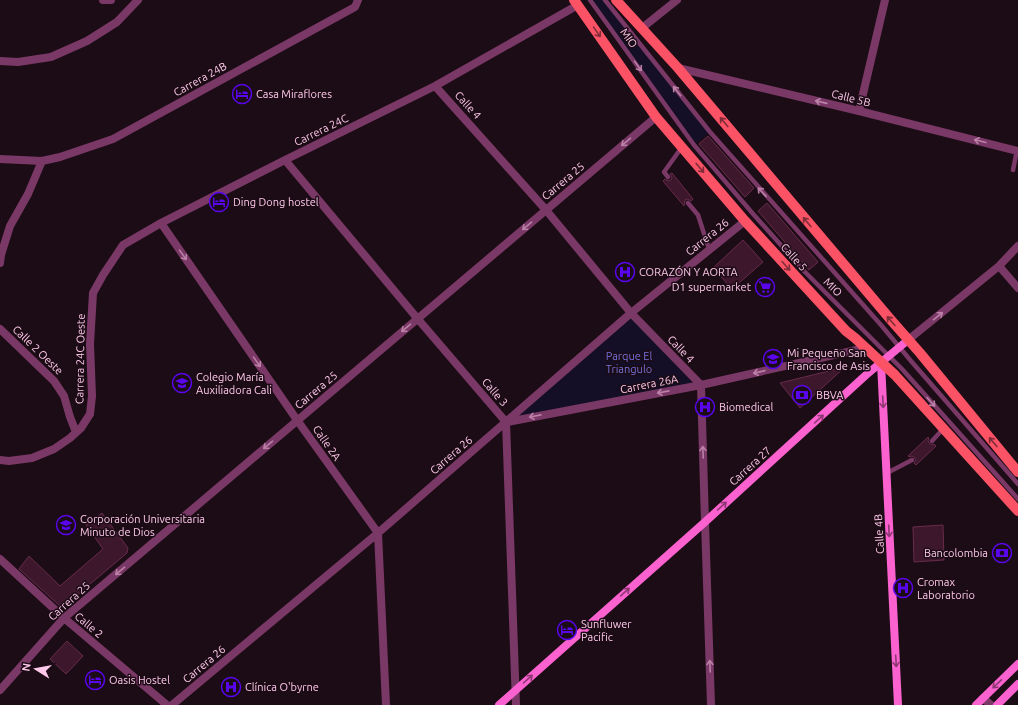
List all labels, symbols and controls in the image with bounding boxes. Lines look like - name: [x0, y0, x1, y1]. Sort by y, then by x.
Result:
- one-way arrow: [593, 26, 601, 37]
- street label: MIO: [618, 26, 640, 50]
- street label: Carrera 24B: [171, 60, 229, 98]
- one-way arrow: [633, 60, 642, 71]
- hotel icon: Casa Miraflores: [231, 83, 253, 105]
- one-way arrow: [673, 85, 681, 96]
- street label: Calle 5B: [830, 87, 872, 109]
- place label: Casa Miraflores: [256, 88, 332, 100]
- street label: Calle 4: [453, 89, 483, 121]
- one-way arrow: [815, 98, 828, 105]
- street label: Carrera 24C: [292, 112, 350, 148]
- one-way arrow: [719, 117, 728, 128]
- one-way arrow: [621, 137, 631, 146]
- one-way arrow: [974, 137, 987, 144]
- street label: Carrera 25: [539, 160, 587, 202]
- one-way arrow: [696, 163, 705, 174]
- one-way arrow: [757, 187, 767, 197]
- hotel icon: Ding Dong hostel: [208, 191, 230, 213]
- place label: Ding Dong hostel: [233, 196, 319, 208]
- street label: Carrera 26: [683, 216, 731, 258]
- one-way arrow: [803, 216, 812, 227]
- one-way arrow: [522, 221, 532, 230]
- street label: Calle 5: [779, 241, 809, 273]
- one-way arrow: [179, 249, 187, 260]
- hospital icon: CORAZÓN Y AORTA: [614, 261, 636, 283]
- one-way arrow: [781, 261, 791, 271]
- place label: CORAZÓN Y AORTA: [639, 265, 738, 278]
- street label: MIO: [821, 275, 845, 299]
- supermarket icon: D1 supermarket: [754, 276, 776, 298]
- place label: D1 supermarket: [672, 281, 752, 293]
- one-way arrow: [933, 311, 944, 320]
- street label: Carrera 24C Oeste: [73, 314, 87, 404]
- one-way arrow: [887, 316, 896, 326]
- street label: Calle 2 Oeste: [10, 323, 66, 377]
- one-way arrow: [401, 323, 412, 332]
- street label: Calle 4: [665, 333, 697, 365]
- place label: Mi Pequeño San Francisco de Asis: [787, 347, 870, 372]
- school or university icon: Mi Pequeño San Francisco de Asis: [762, 348, 784, 370]
- park label: Parque El Triangulo: [606, 350, 652, 375]
- one-way arrow: [253, 356, 261, 367]
- one-way arrow: [753, 368, 766, 376]
- street label: Carrera 25: [292, 369, 340, 411]
- place label: Colegio María Auxiliadora Cali: [196, 371, 272, 396]
- school or university icon: Colegio María Auxiliadora Cali: [171, 372, 193, 394]
- street label: Carrera 26A: [619, 372, 680, 395]
- street label: Calle 3: [480, 376, 510, 408]
- bank icon: BBVA: [791, 384, 813, 406]
- one-way arrow: [657, 388, 670, 396]
- place label: BBVA: [816, 389, 844, 401]
- one-way arrow: [880, 395, 887, 408]
- hospital icon: Biomedical: [694, 396, 716, 418]
- one-way arrow: [927, 396, 936, 407]
- place label: Biomedical: [719, 401, 774, 413]
- one-way arrow: [529, 413, 542, 421]
- one-way arrow: [813, 414, 824, 423]
- street label: Calle 2A: [311, 423, 344, 464]
- street label: Carrera 26: [428, 434, 474, 476]
- one-way arrow: [989, 437, 998, 447]
- one-way arrow: [262, 441, 273, 450]
- street label: Carrera 27: [727, 444, 773, 488]
- one-way arrow: [699, 446, 707, 459]
- one-way arrow: [717, 502, 727, 511]
- place label: Corporación Universitaria Minuto de Dios: [80, 513, 205, 538]
- school or university icon: Corporación Universitaria Minuto de Dios: [55, 514, 77, 536]
- street label: Calle 4B: [872, 514, 886, 554]
- one-way arrow: [886, 524, 893, 537]
- bank icon: Bancolombia: [991, 542, 1013, 564]
- place label: Bancolombia: [924, 547, 988, 559]
- one-way arrow: [114, 566, 125, 575]
- place label: Cromax Laboratorio: [917, 576, 975, 601]
- hospital icon: Cromax Laboratorio: [892, 577, 914, 599]
- street label: Carrera 25: [46, 579, 92, 623]
- one-way arrow: [620, 588, 631, 597]
- street label: Calle 2: [73, 610, 105, 640]
- place label: Sunfluwer Pacific: [581, 618, 632, 643]
- hotel icon: Sunfluwer Pacific: [556, 619, 578, 641]
- street label: Carrera 26: [180, 643, 228, 685]
- north arrow: [16, 649, 56, 689]
- one-way arrow: [892, 654, 899, 667]
- one-way arrow: [706, 660, 714, 673]
- text: N: [20, 662, 33, 672]
- hotel icon: Oasis Hostel: [84, 669, 106, 691]
- place label: Oasis Hostel: [109, 674, 170, 686]
- one-way arrow: [523, 675, 533, 684]
- hospital icon: Clínica O'byrne: [220, 676, 242, 698]
- one-way arrow: [992, 679, 1002, 689]
- place label: Clínica O'byrne: [245, 681, 319, 693]

